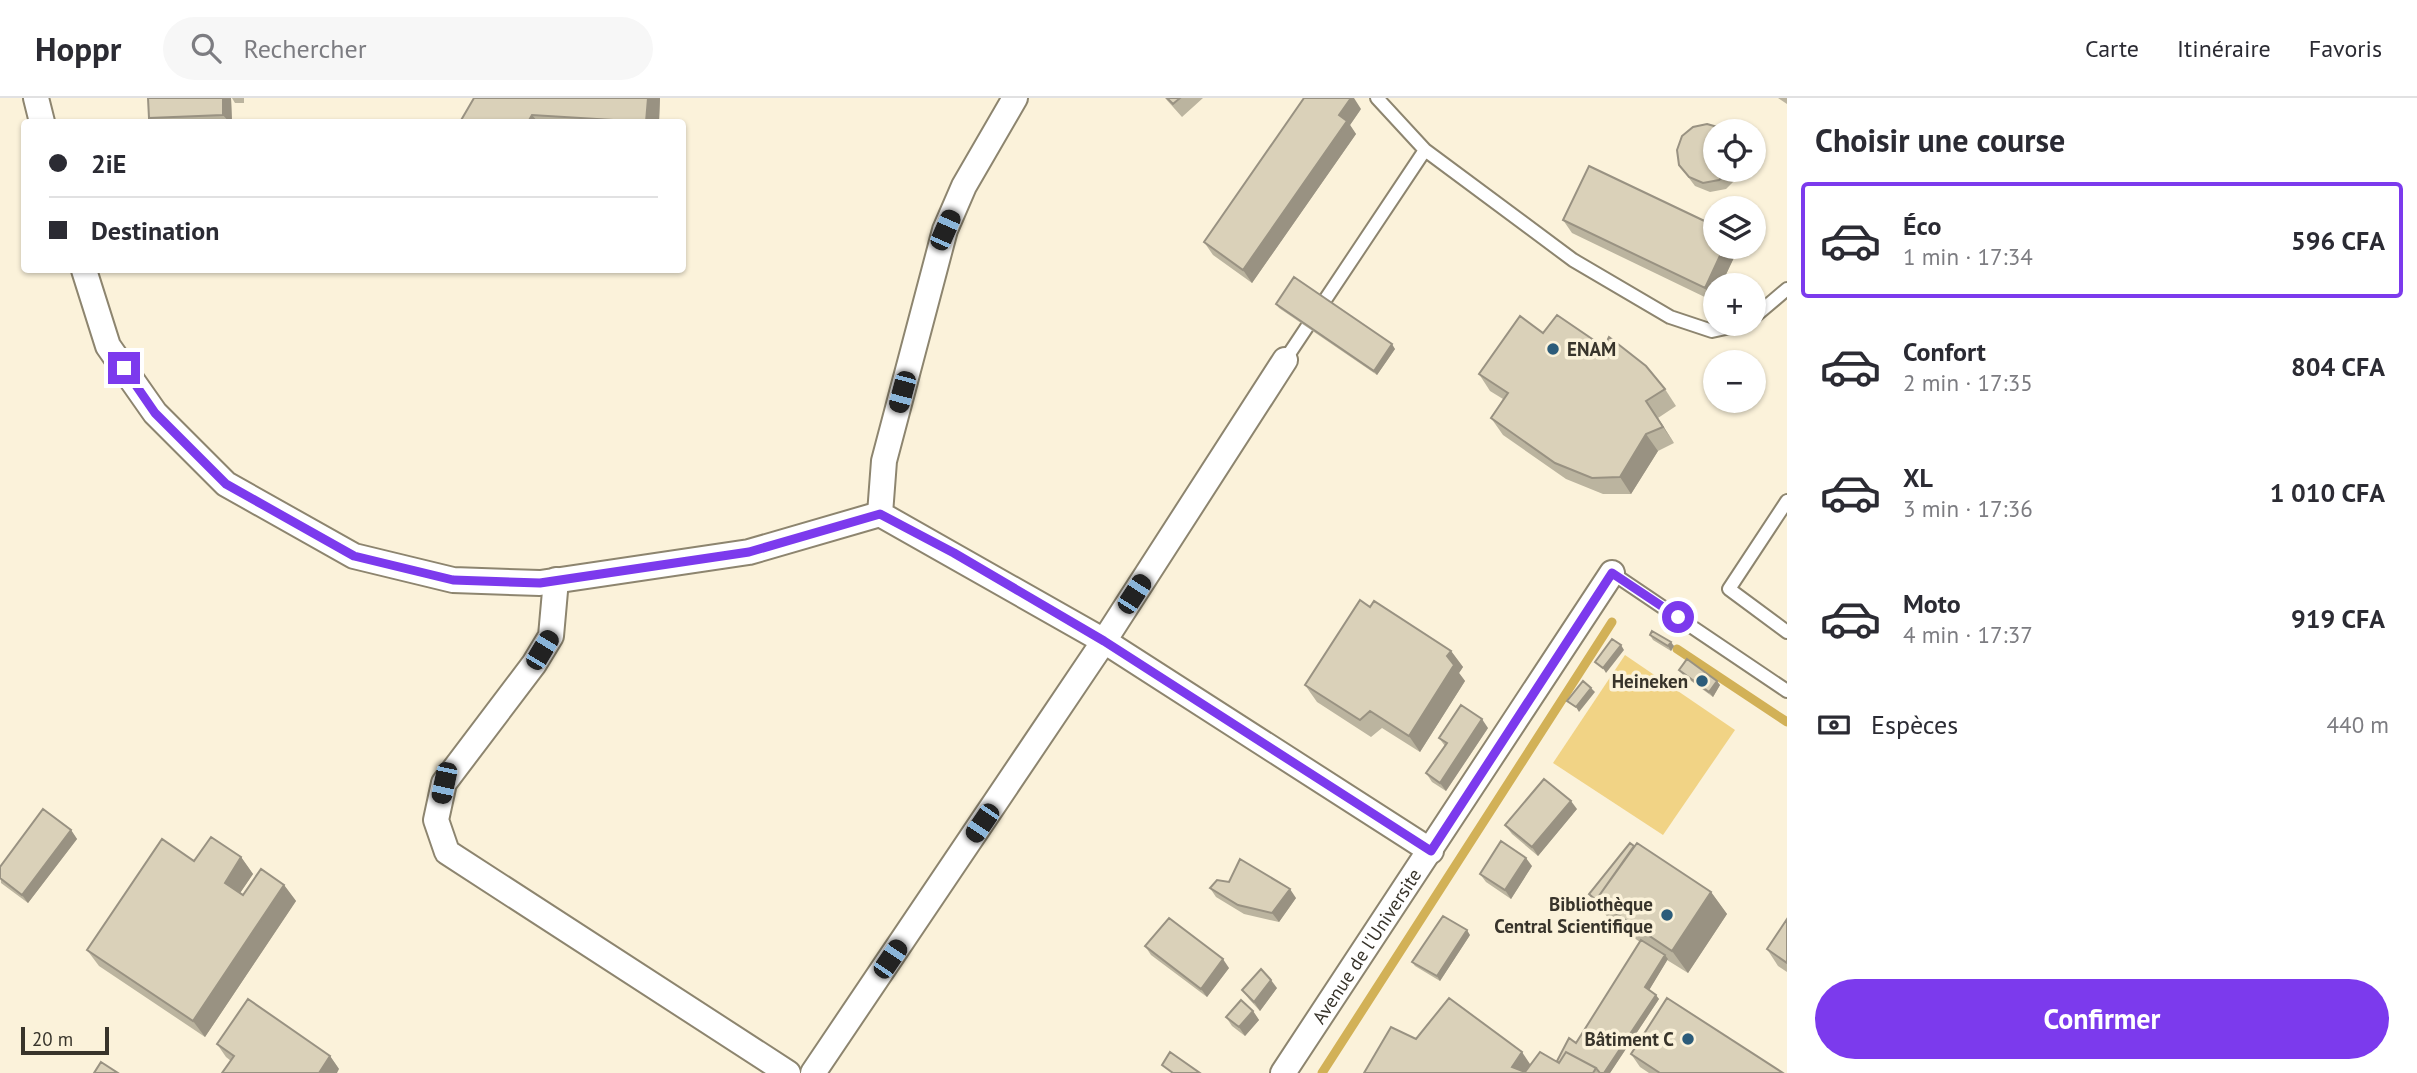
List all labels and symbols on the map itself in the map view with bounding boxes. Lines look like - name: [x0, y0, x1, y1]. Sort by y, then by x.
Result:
- car: [927, 207, 964, 253]
- place label: ENAM: [1567, 337, 1616, 361]
- marker: ENAM: [1545, 341, 1561, 357]
- route end: [108, 352, 140, 384]
- car: [887, 369, 918, 415]
- car: [1114, 571, 1155, 617]
- route start: [1662, 601, 1694, 633]
- car: [523, 627, 562, 673]
- place label: Heineken: [1612, 669, 1688, 693]
- marker: Heineken: [1694, 673, 1710, 689]
- car: [430, 760, 459, 806]
- car: [962, 800, 1003, 846]
- street label: Avenue de l'Universite: [1307, 864, 1426, 1028]
- place label: Bibliothèque Central Scientifique: [1494, 892, 1653, 938]
- marker: Bibliothèque Central Scientifique: [1659, 907, 1675, 923]
- car: [870, 936, 911, 982]
- scale bar: [21, 1024, 108, 1056]
- place label: Bâtiment C: [1584, 1027, 1674, 1051]
- marker: Bâtiment C: [1680, 1031, 1696, 1047]

